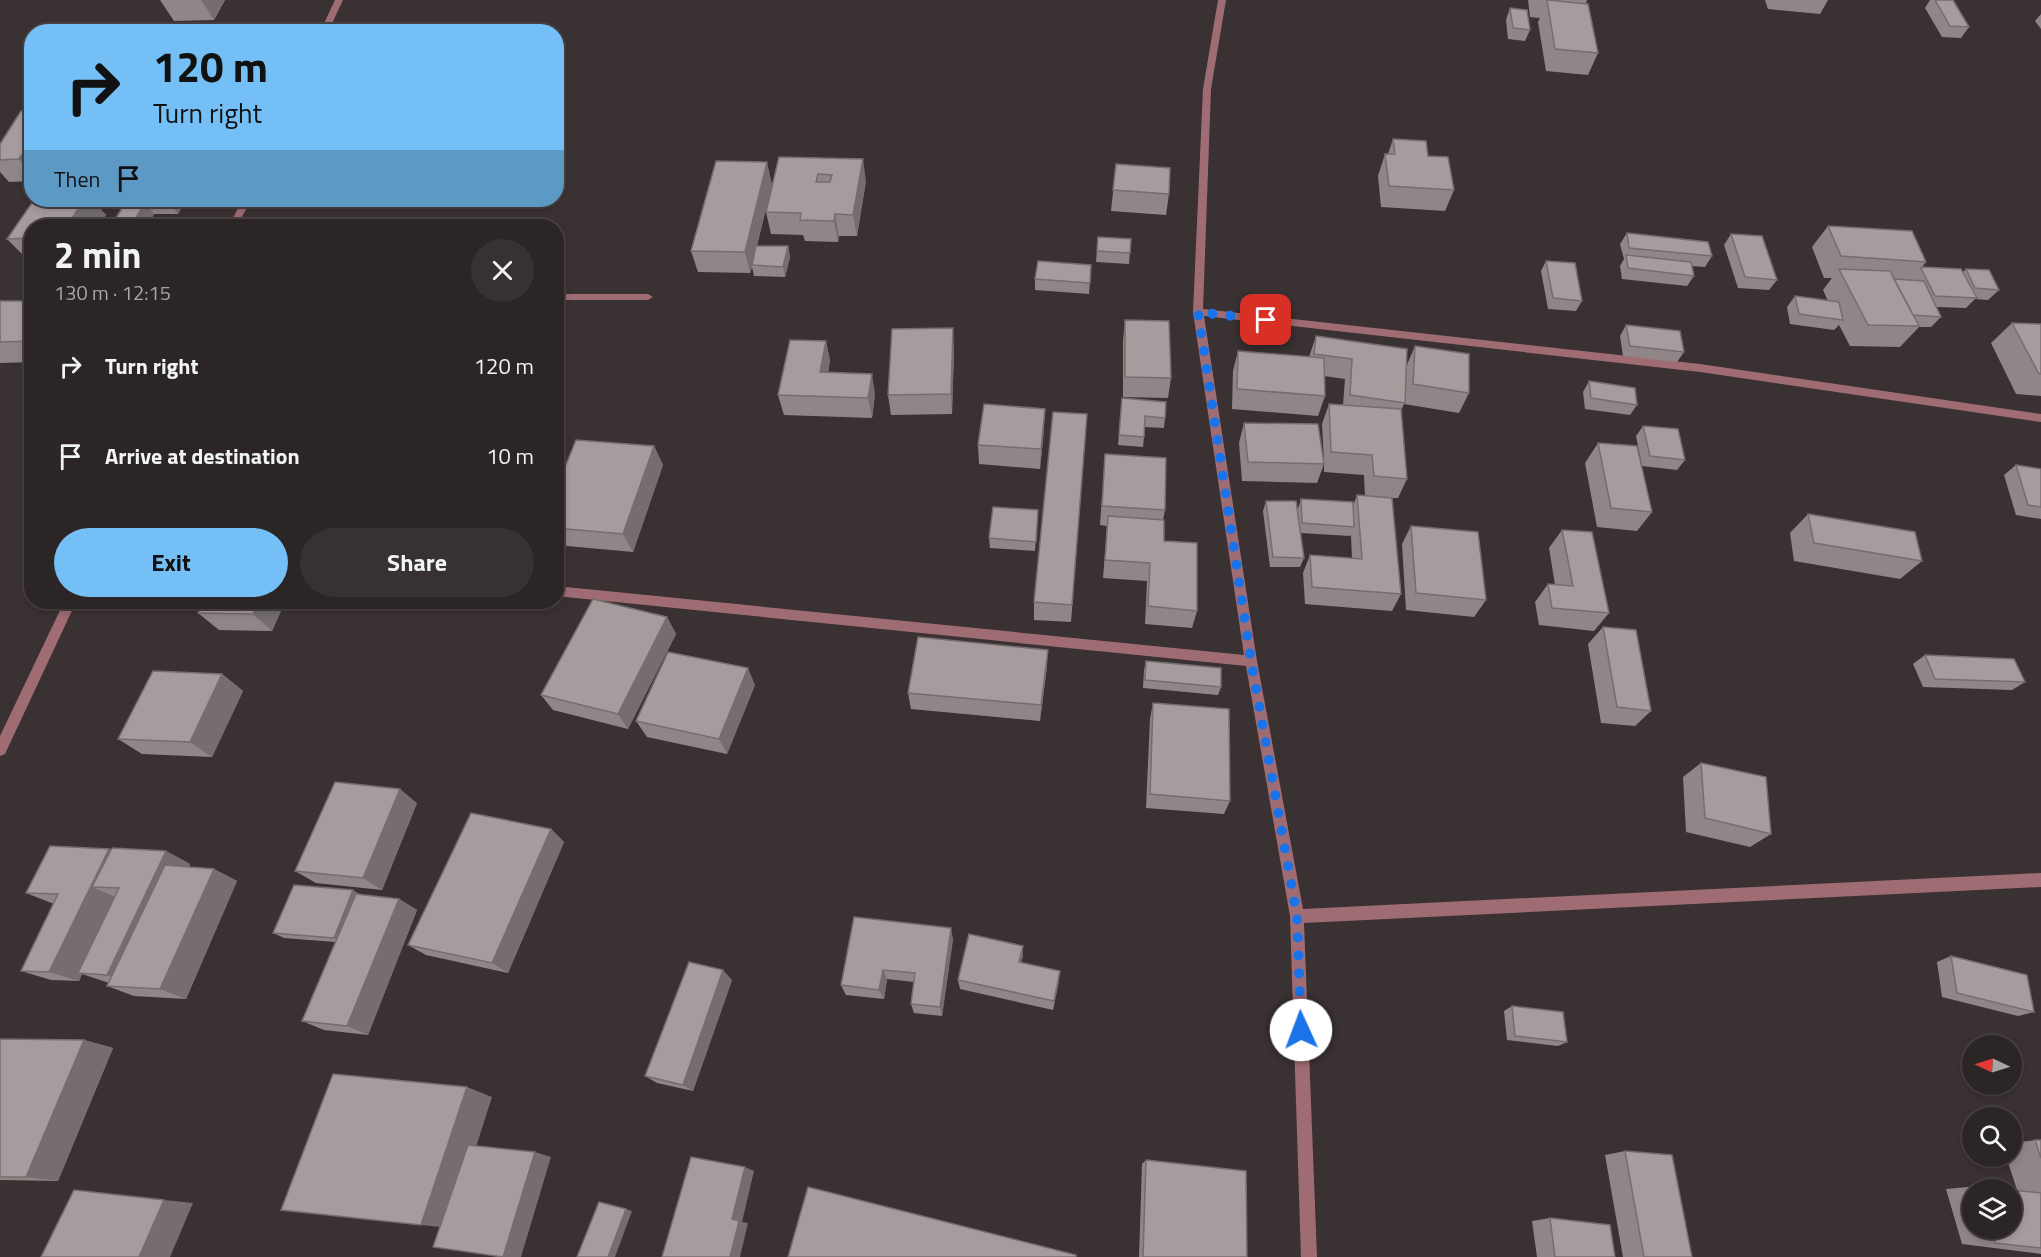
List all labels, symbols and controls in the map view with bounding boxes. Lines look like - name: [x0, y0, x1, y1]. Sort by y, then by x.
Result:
- text: 120 m: [153, 34, 268, 98]
- icon: right: [54, 48, 132, 126]
- text: Turn right: [153, 92, 262, 133]
- text: Then: [54, 162, 100, 196]
- icon: arrive: [112, 162, 145, 195]
- text: 2 min: [54, 227, 141, 282]
- button: close: [471, 239, 534, 302]
- text: 130 m · 12:15: [54, 277, 171, 308]
- pin: [1240, 294, 1291, 345]
- icon: arrive: [1249, 303, 1282, 336]
- text: Turn right: [105, 349, 199, 383]
- text: 120 m: [474, 349, 534, 383]
- icon: right: [54, 350, 87, 383]
- text: Arrive at destination: [105, 439, 300, 473]
- text: 10 m: [486, 439, 534, 473]
- icon: arrive: [54, 440, 87, 473]
- button: Exit: [54, 528, 288, 597]
- button: Share: [300, 528, 534, 597]
- position arrow: [1269, 998, 1333, 1062]
- north arrow: [1962, 1035, 2022, 1095]
- map controls: [1962, 1035, 2022, 1239]
- button: search: [1962, 1107, 2022, 1167]
- button: layers: [1962, 1179, 2022, 1239]

